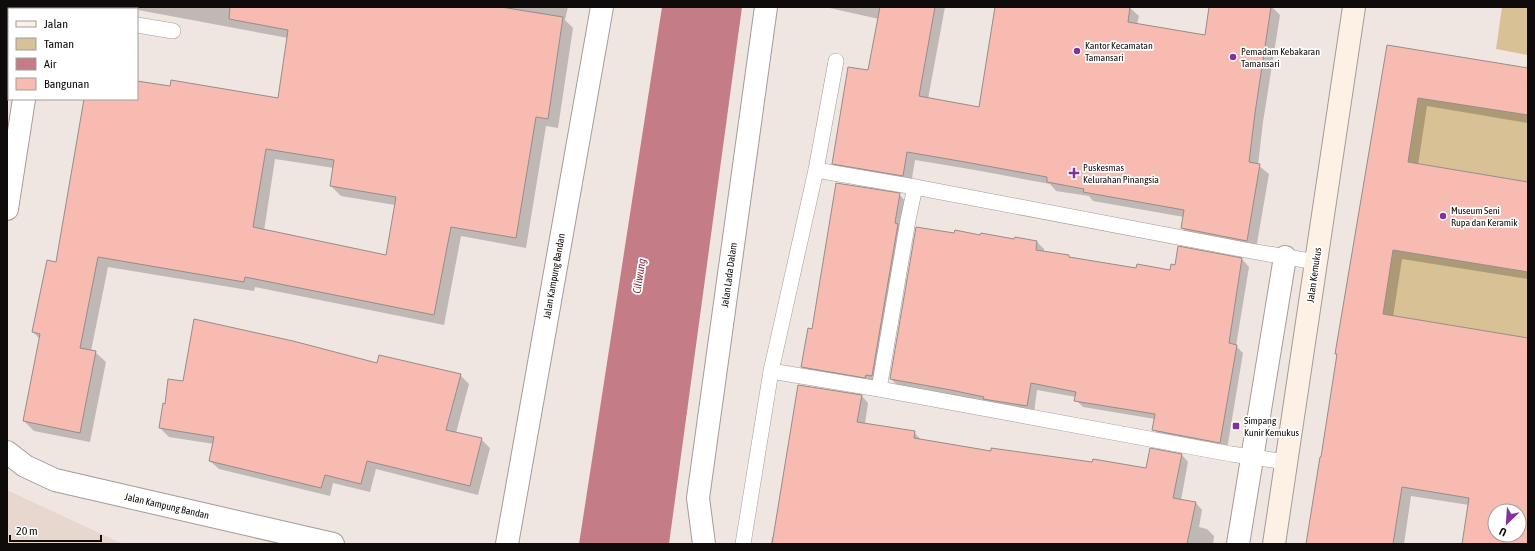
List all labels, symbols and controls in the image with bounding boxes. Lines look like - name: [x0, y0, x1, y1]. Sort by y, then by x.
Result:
- legend: [8, 8, 138, 100]
- text: Jalan: [44, 17, 68, 31]
- text: Taman: [44, 37, 74, 51]
- place label: Kantor Kecamatan Tamansari: [1085, 40, 1153, 63]
- marker: Kantor Kecamatan Tamansari: [1072, 46, 1082, 56]
- place label: Pemadam Kebakaran Tamansari: [1241, 46, 1320, 69]
- marker: Pemadam Kebakaran Tamansari: [1228, 52, 1238, 62]
- text: Air: [44, 57, 57, 71]
- text: Bangunan: [44, 77, 89, 91]
- place label: Puskesmas Kelurahan Pinangsia: [1083, 162, 1159, 185]
- marker: Puskesmas Kelurahan Pinangsia: [1068, 167, 1080, 179]
- place label: Museum Seni Rupa dan Keramik: [1451, 205, 1518, 228]
- marker: Museum Seni Rupa dan Keramik: [1438, 211, 1448, 221]
- street label: Jalan Kampung Bandan: [541, 232, 567, 320]
- street label: Jalan Lada Dalam: [719, 242, 739, 308]
- street label: Jalan Kemukus: [1305, 246, 1323, 303]
- water label: Ciliwung: [630, 258, 648, 294]
- place label: Simpang Kunir Kemukus: [1244, 415, 1300, 438]
- marker: Simpang Kunir Kemukus: [1231, 421, 1241, 431]
- street label: Jalan Kampung Bandan: [124, 491, 211, 521]
- north arrow: [1487, 503, 1527, 543]
- scale bar: [10, 517, 101, 543]
- text: 20 m: [16, 524, 38, 538]
- text: U: [1497, 525, 1508, 539]

